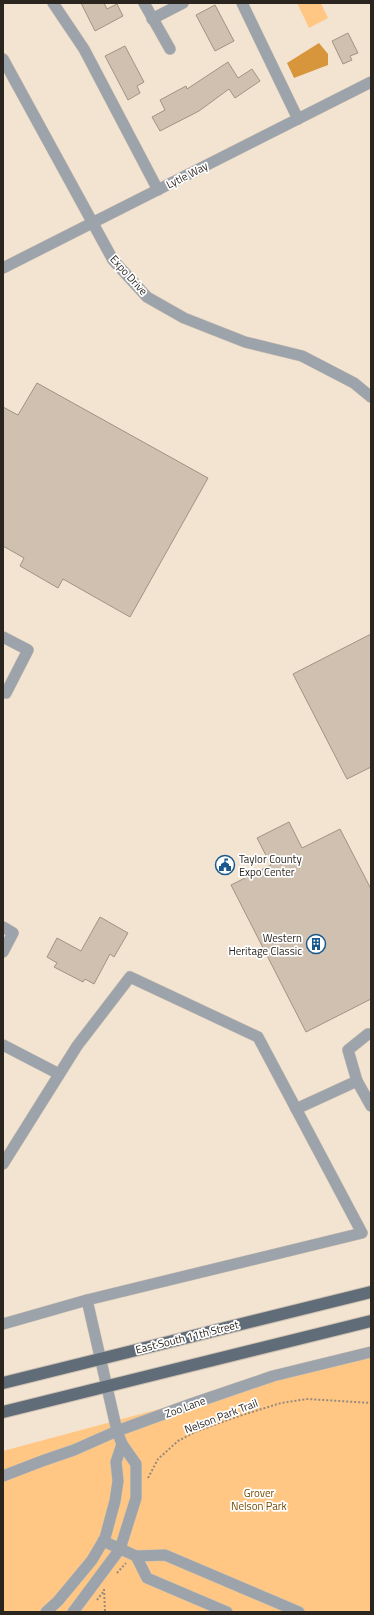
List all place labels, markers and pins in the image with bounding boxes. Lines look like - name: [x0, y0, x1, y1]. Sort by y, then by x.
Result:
- place label: Taylor County Expo Center: [239, 851, 302, 880]
- public building icon: Taylor County Expo Center: [214, 854, 236, 876]
- place label: Western Heritage Classic: [228, 930, 302, 959]
- building icon: Western Heritage Classic: [305, 933, 327, 955]

